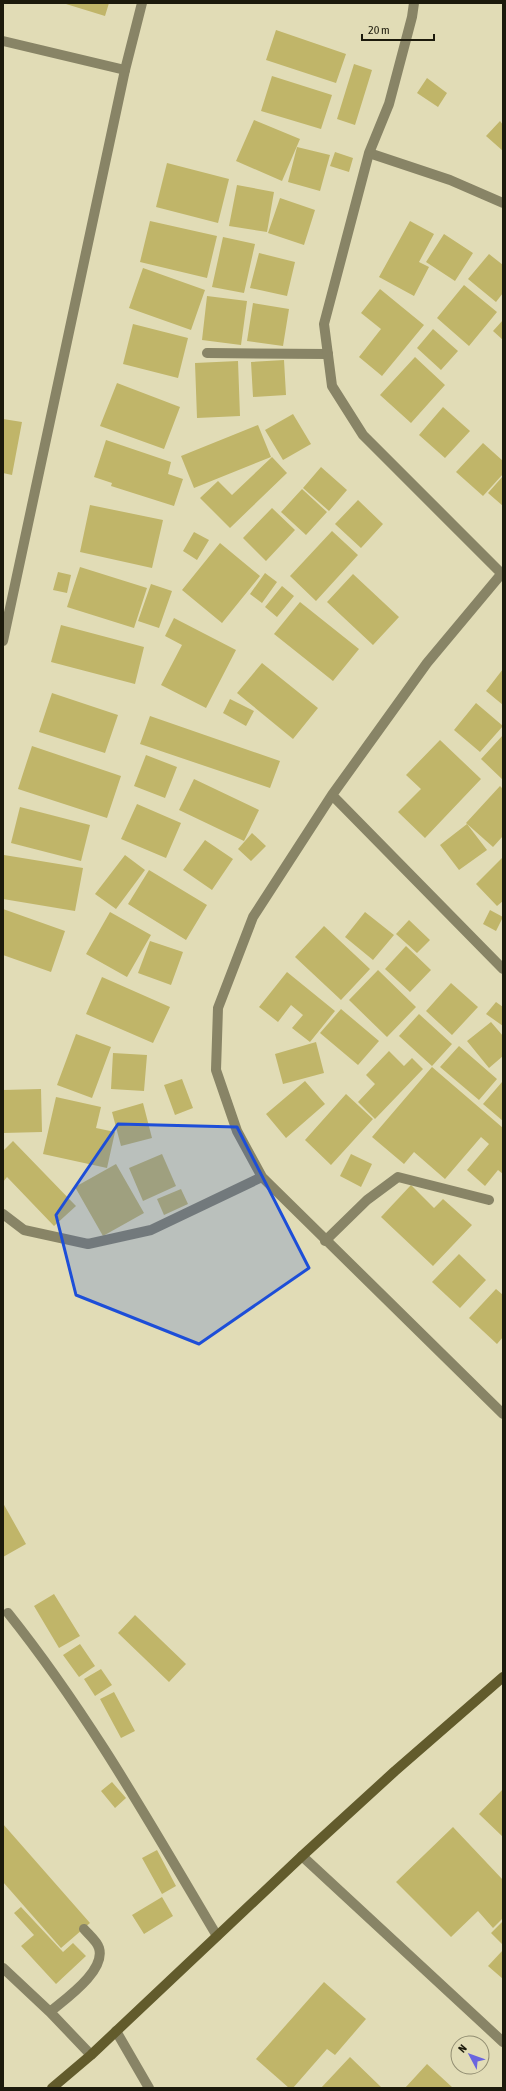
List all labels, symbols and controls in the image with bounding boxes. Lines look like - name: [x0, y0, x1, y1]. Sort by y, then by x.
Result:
- scale bar: [362, 16, 434, 42]
- text: 20 m: [368, 23, 390, 37]
- north arrow: [450, 2035, 490, 2075]
- text: N: [456, 2042, 469, 2055]

